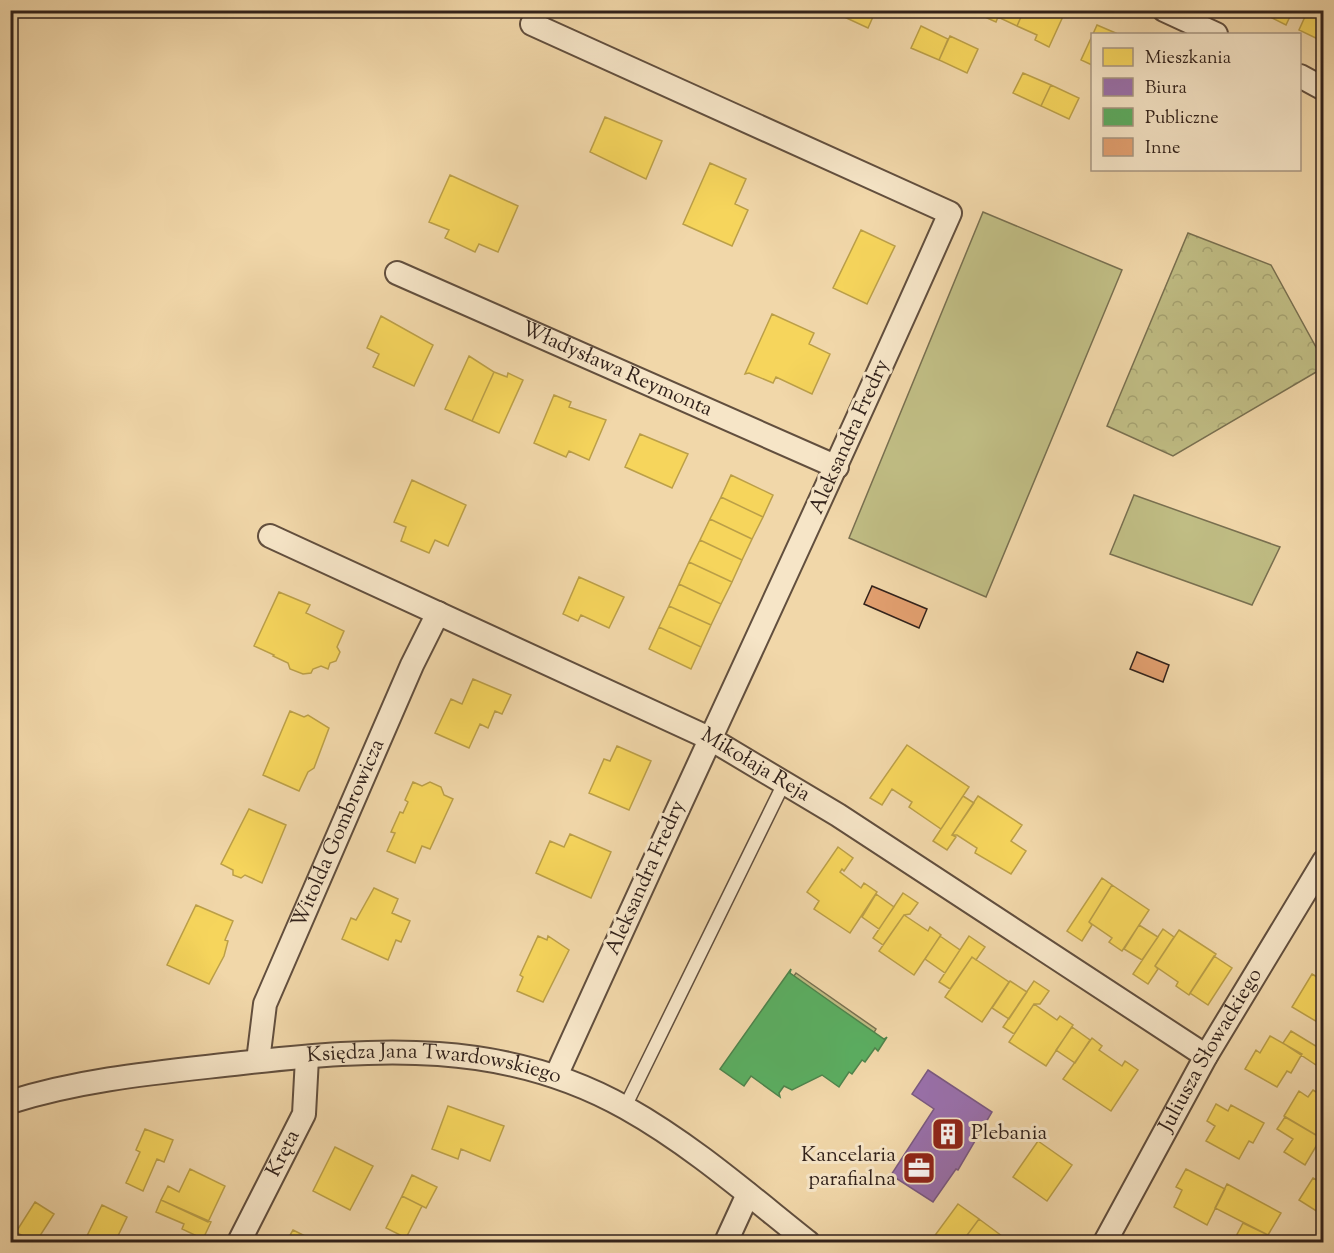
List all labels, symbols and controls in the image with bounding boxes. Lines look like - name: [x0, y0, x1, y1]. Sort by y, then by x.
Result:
- legend: [1091, 33, 1301, 171]
- text: Mieszkania: [1145, 46, 1231, 72]
- text: Biura: [1145, 76, 1187, 102]
- text: Publiczne: [1145, 106, 1219, 132]
- text: Inne: [1145, 136, 1180, 162]
- street label: Władysława Reymonta: [516, 314, 717, 425]
- street label: Aleksandra Fredry: [802, 354, 898, 519]
- street label: Mikołaja Reja: [695, 721, 816, 810]
- street label: Witolda Gombrowicza: [285, 734, 393, 933]
- street label: Aleksandra Fredry: [598, 795, 694, 960]
- street label: Juliusza Słowackiego: [1152, 963, 1270, 1139]
- street label: Księdza Jana Twardowskiego: [306, 1037, 565, 1092]
- building icon: Plebania: [930, 1116, 966, 1152]
- place label: Plebania: [971, 1119, 1048, 1149]
- street label: Kręta: [259, 1125, 308, 1182]
- place label: Kancelaria parafialna: [801, 1141, 896, 1195]
- office icon: Kancelaria parafialna: [901, 1150, 937, 1186]

